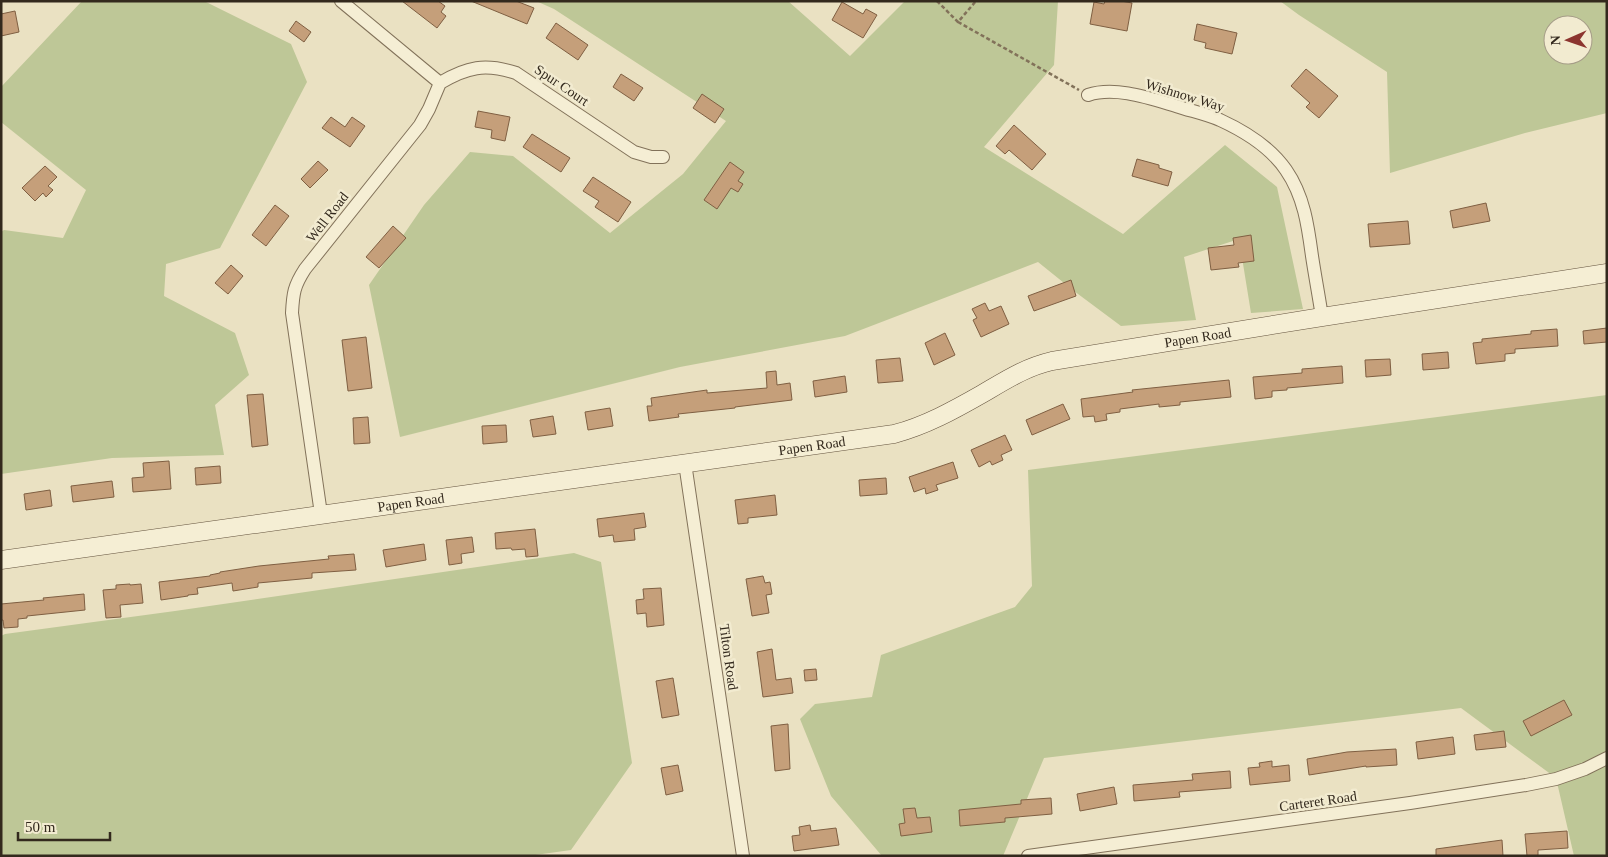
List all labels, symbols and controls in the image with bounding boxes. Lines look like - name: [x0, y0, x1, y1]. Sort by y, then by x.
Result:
- north arrow: [1543, 15, 1593, 65]
- text: N: [1548, 35, 1563, 46]
- street label: Spur Court: [532, 62, 592, 109]
- street label: Wishnow Way: [1144, 76, 1226, 115]
- street label: Well Road: [303, 189, 352, 245]
- street label: Papen Road: [1163, 325, 1232, 351]
- street label: Papen Road: [778, 434, 846, 458]
- street label: Papen Road: [377, 491, 445, 515]
- street label: Tilton Road: [716, 623, 741, 691]
- street label: Carteret Road: [1278, 789, 1358, 814]
- scale bar: [18, 810, 110, 842]
- text: 50 m: [25, 819, 56, 835]

